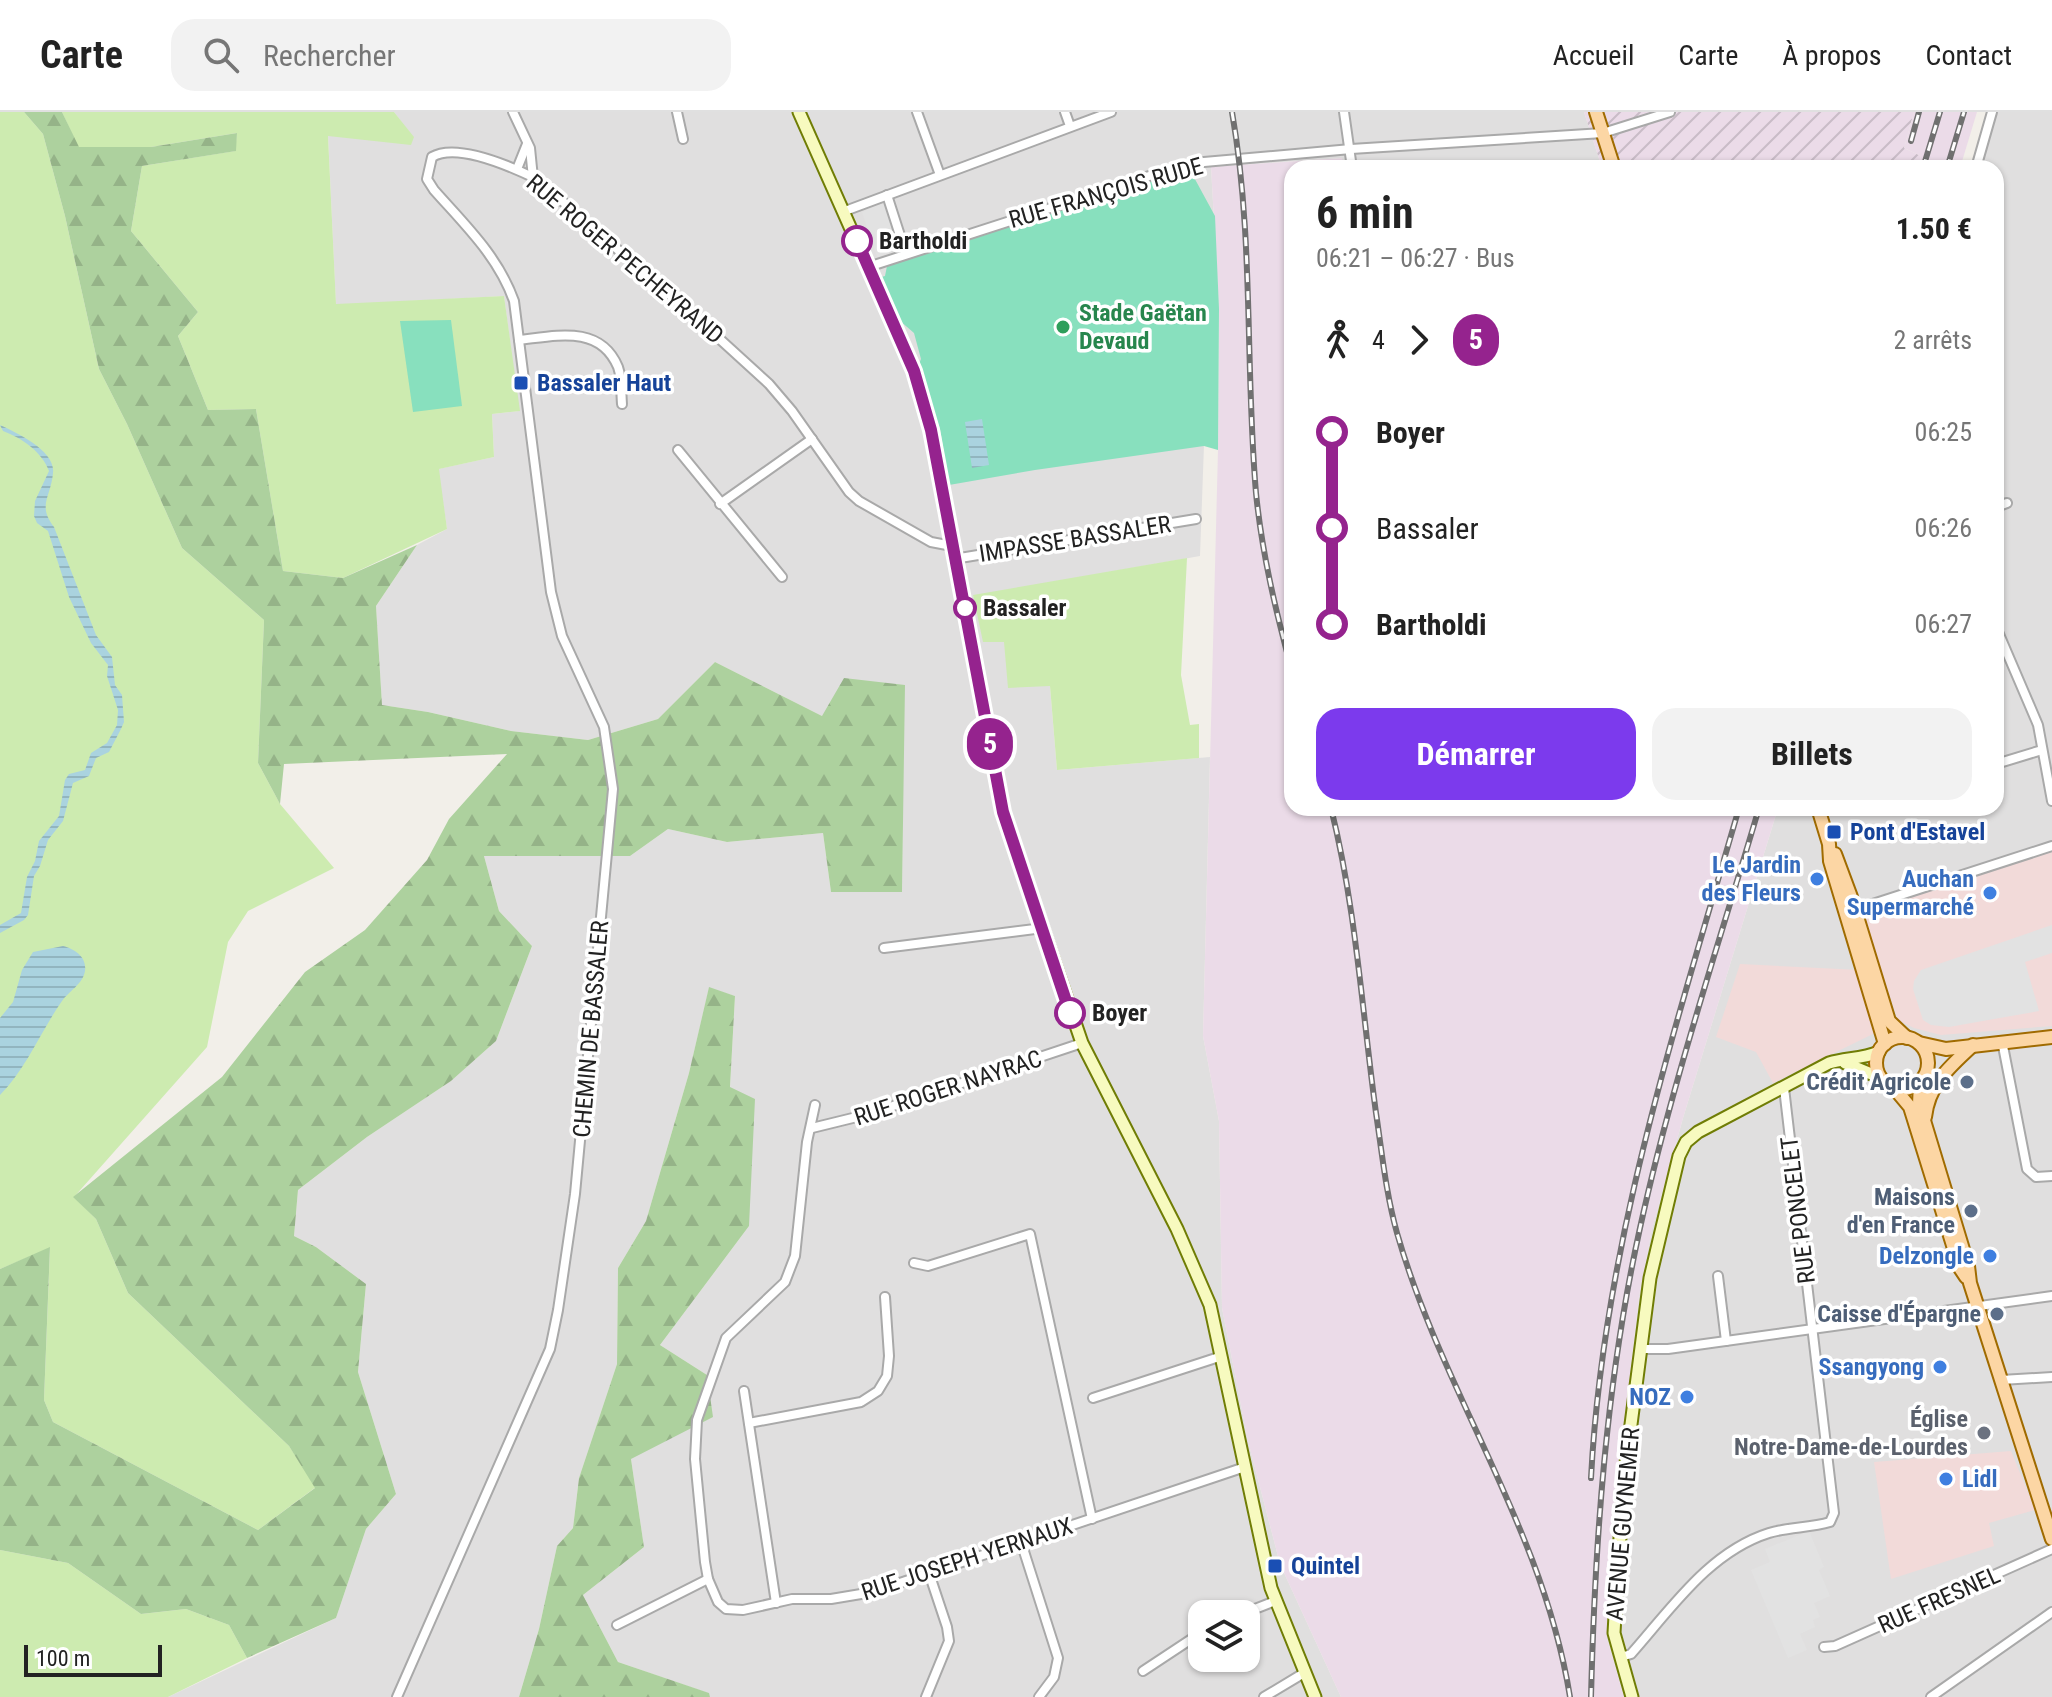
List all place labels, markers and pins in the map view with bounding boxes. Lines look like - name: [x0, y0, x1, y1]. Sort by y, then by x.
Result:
- marker: Bartholdi: [842, 226, 872, 256]
- place label: Bartholdi: [879, 227, 967, 255]
- place label: Stade Gaëtan Devaud: [1079, 299, 1207, 355]
- marker: Stade Gaëtan Devaud: [1054, 318, 1072, 336]
- place label: Bassaler Haut: [537, 369, 671, 397]
- marker: Bassaler Haut: [512, 374, 530, 392]
- place label: Bassaler: [983, 594, 1066, 622]
- marker: Bassaler: [954, 597, 976, 619]
- place label: Pont d'Estavel: [1850, 818, 1985, 846]
- marker: Pont d'Estavel: [1825, 823, 1843, 841]
- place label: Le Jardin des Fleurs: [1702, 851, 1801, 907]
- place label: Auchan Supermarché: [1847, 865, 1974, 921]
- marker: Le Jardin des Fleurs: [1808, 870, 1826, 888]
- marker: Auchan Supermarché: [1981, 884, 1999, 902]
- marker: Boyer: [1055, 998, 1085, 1028]
- place label: Boyer: [1092, 999, 1147, 1027]
- place label: Crédit Agricole: [1806, 1068, 1951, 1096]
- marker: Crédit Agricole: [1958, 1073, 1976, 1091]
- place label: Maisons d'en France: [1847, 1183, 1955, 1239]
- marker: Maisons d'en France: [1962, 1202, 1980, 1220]
- place label: Delzongle: [1879, 1242, 1974, 1270]
- marker: Delzongle: [1981, 1247, 1999, 1265]
- place label: Caisse d'Épargne: [1817, 1300, 1981, 1328]
- marker: Caisse d'Épargne: [1988, 1305, 2006, 1323]
- place label: Ssangyong: [1819, 1353, 1924, 1381]
- marker: Ssangyong: [1931, 1358, 1949, 1376]
- place label: NOZ: [1629, 1383, 1671, 1411]
- marker: NOZ: [1678, 1388, 1696, 1406]
- place label: Église Notre-Dame-de-Lourdes: [1734, 1405, 1968, 1461]
- marker: Église Notre-Dame-de-Lourdes: [1975, 1424, 1993, 1442]
- place label: Lidl: [1962, 1465, 1997, 1493]
- marker: Lidl: [1937, 1470, 1955, 1488]
- place label: Quintel: [1291, 1552, 1360, 1580]
- marker: Quintel: [1266, 1557, 1284, 1575]

